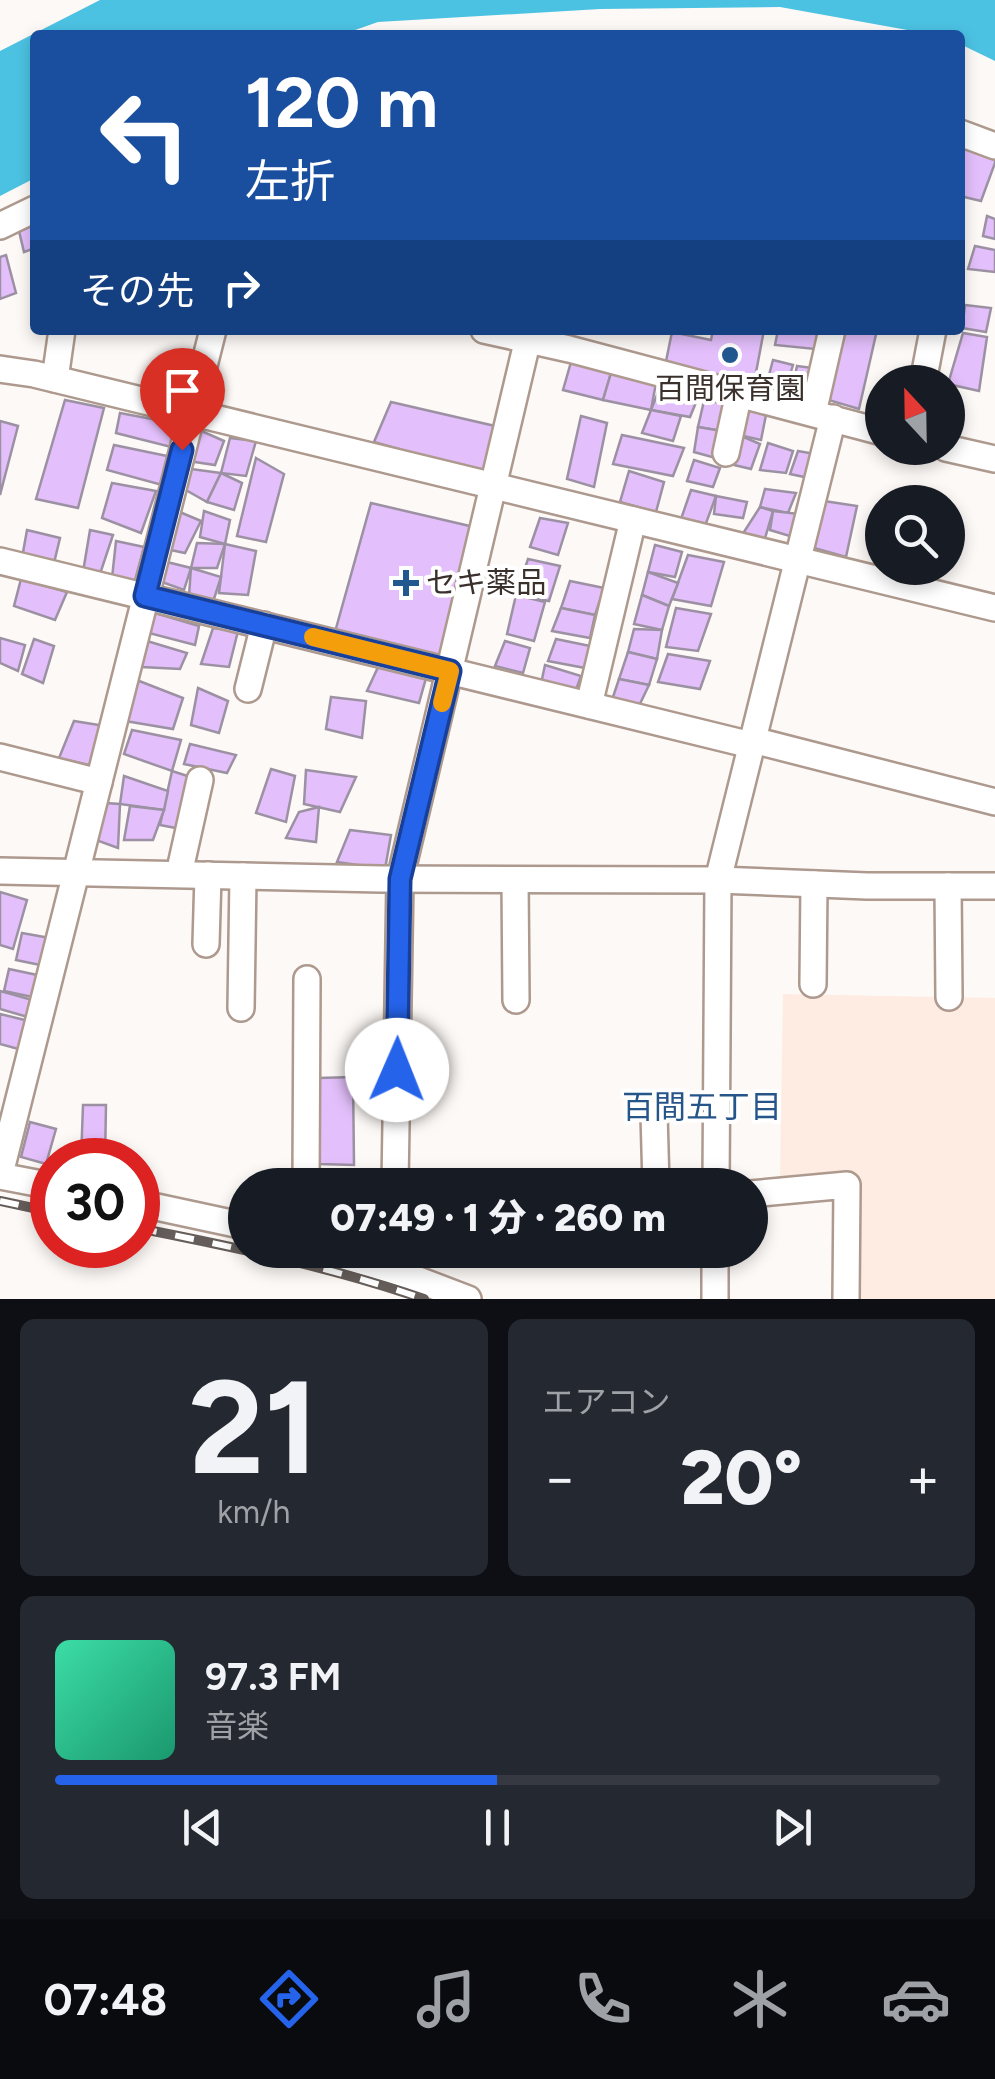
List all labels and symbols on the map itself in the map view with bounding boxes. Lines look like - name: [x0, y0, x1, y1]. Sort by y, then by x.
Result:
- marker: 百間保育園: [719, 344, 741, 366]
- pin: [140, 348, 225, 451]
- north arrow: [865, 365, 965, 465]
- place label: 百間保育園: [655, 370, 805, 407]
- place label: セキ薬品: [426, 564, 546, 601]
- marker: セキ薬品: [395, 572, 417, 594]
- position arrow: [345, 1018, 449, 1122]
- district label: 百間五丁目: [622, 1088, 782, 1126]
- speed limit sign: 30: [30, 1138, 160, 1268]

